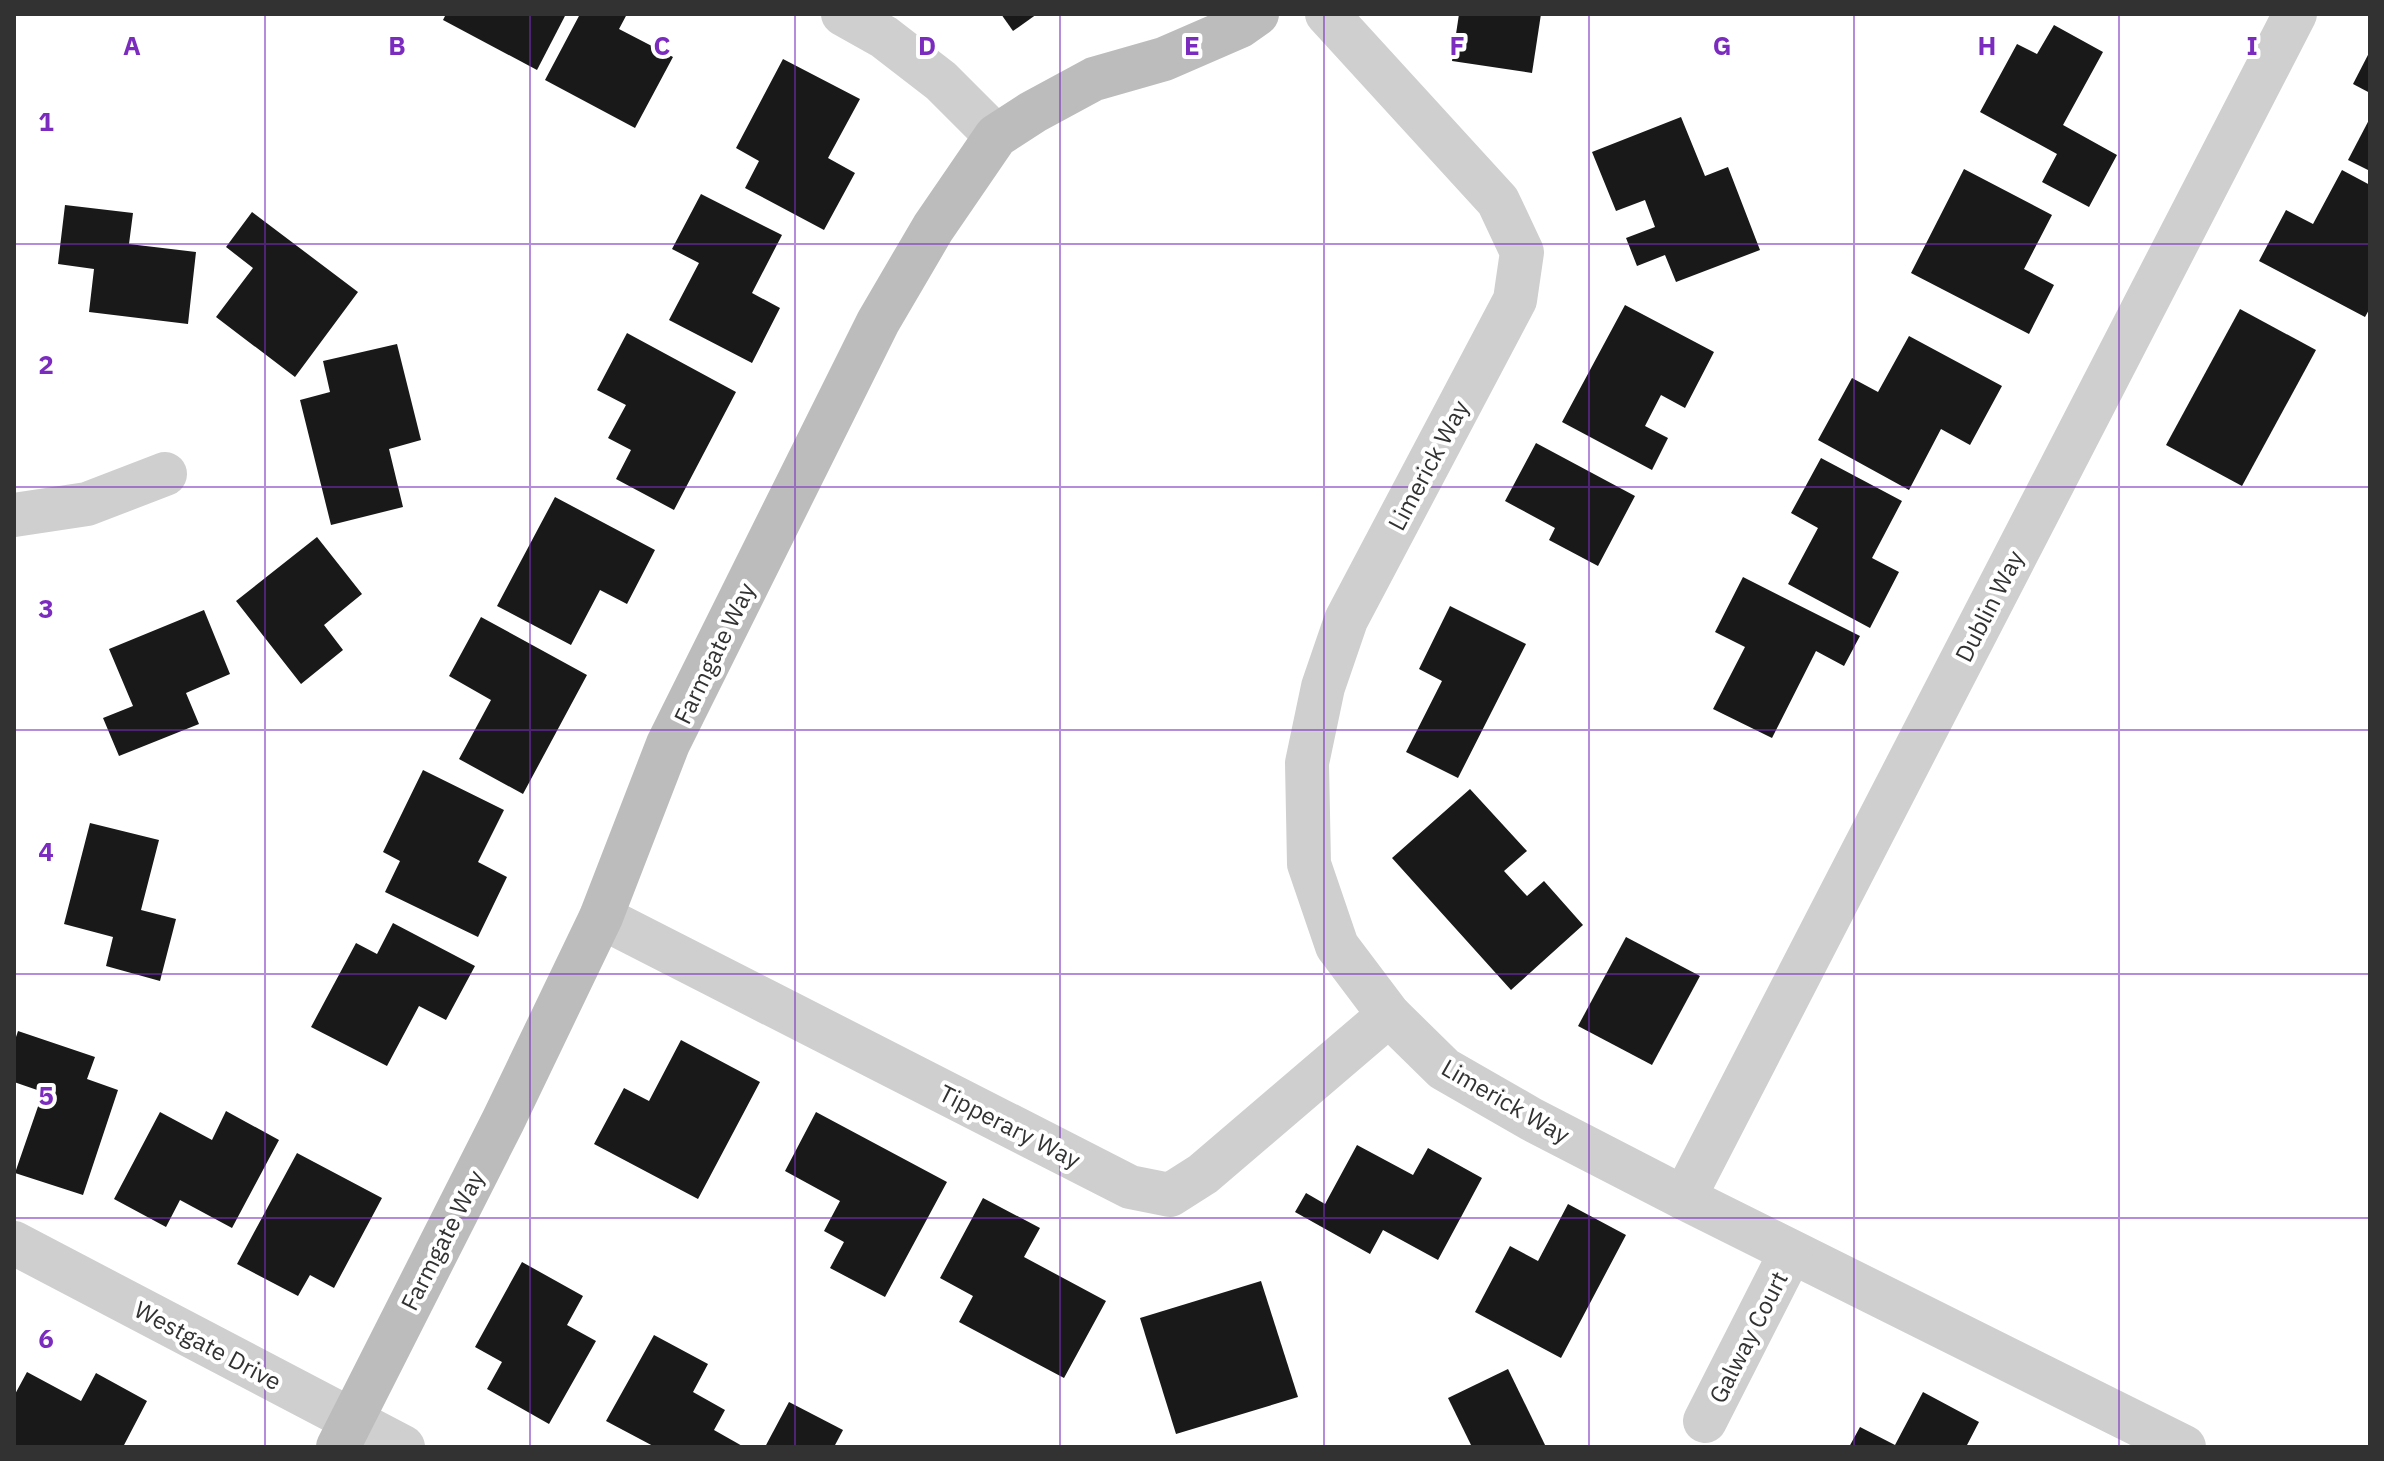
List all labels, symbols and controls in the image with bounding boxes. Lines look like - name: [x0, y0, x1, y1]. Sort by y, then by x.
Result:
- text: A: [123, 28, 141, 62]
- text: B: [388, 28, 406, 62]
- text: C: [654, 28, 671, 62]
- text: D: [918, 28, 936, 62]
- text: E: [1184, 28, 1200, 62]
- text: F: [1449, 28, 1465, 62]
- text: G: [1713, 28, 1731, 62]
- text: H: [1978, 28, 1996, 62]
- text: I: [2246, 28, 2258, 62]
- text: 1: [38, 104, 54, 138]
- text: 2: [38, 347, 54, 381]
- street label: Limerick Way: [1380, 394, 1476, 536]
- street label: Dublin Way: [1947, 545, 2031, 667]
- street label: Farmgate Way: [666, 577, 762, 729]
- text: 3: [38, 591, 54, 625]
- text: 4: [38, 834, 54, 868]
- street label: Limerick Way: [1436, 1051, 1576, 1151]
- street label: Tipperary Way: [934, 1077, 1086, 1175]
- text: 5: [38, 1078, 54, 1112]
- street label: Farmgate Way: [393, 1164, 491, 1316]
- street label: Galway Court: [1701, 1266, 1795, 1408]
- street label: Westgate Drive: [129, 1293, 287, 1397]
- text: 6: [38, 1321, 54, 1355]

